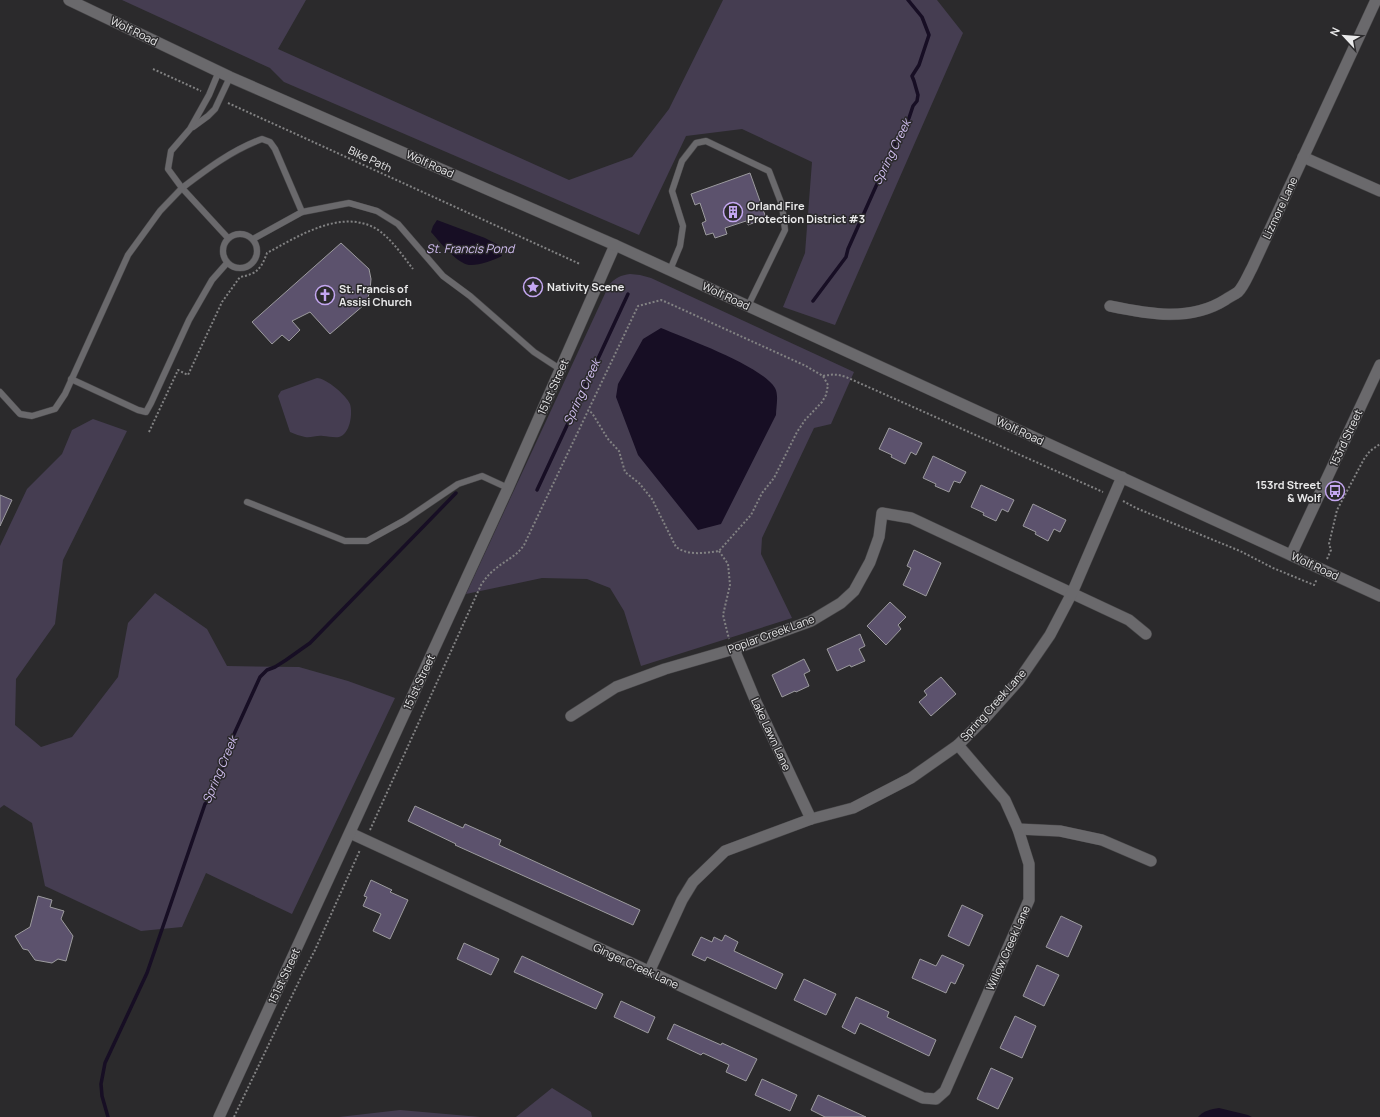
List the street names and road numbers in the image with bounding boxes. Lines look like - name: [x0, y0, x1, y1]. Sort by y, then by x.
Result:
- street label: Wolf Road: [108, 13, 160, 48]
- street label: Bike Path: [346, 142, 395, 175]
- street label: Wolf Road: [404, 146, 456, 181]
- street label: Lizmore Lane: [1259, 174, 1301, 241]
- street label: Wolf Road: [700, 278, 752, 313]
- street label: 151st Street: [534, 357, 572, 417]
- street label: 153rd Street: [1326, 407, 1365, 469]
- street label: Wolf Road: [994, 413, 1046, 448]
- street label: Wolf Road: [1289, 548, 1341, 583]
- street label: Poplar Creek Lane: [725, 611, 817, 656]
- street label: 151st Street: [399, 652, 438, 712]
- street label: Spring Creek Lane: [956, 665, 1029, 744]
- street label: Lake Lawn Lane: [748, 695, 795, 773]
- street label: Willow Creek Lane: [982, 902, 1033, 993]
- street label: Ginger Creek Lane: [591, 939, 682, 992]
- street label: 151st Street: [264, 946, 303, 1006]

